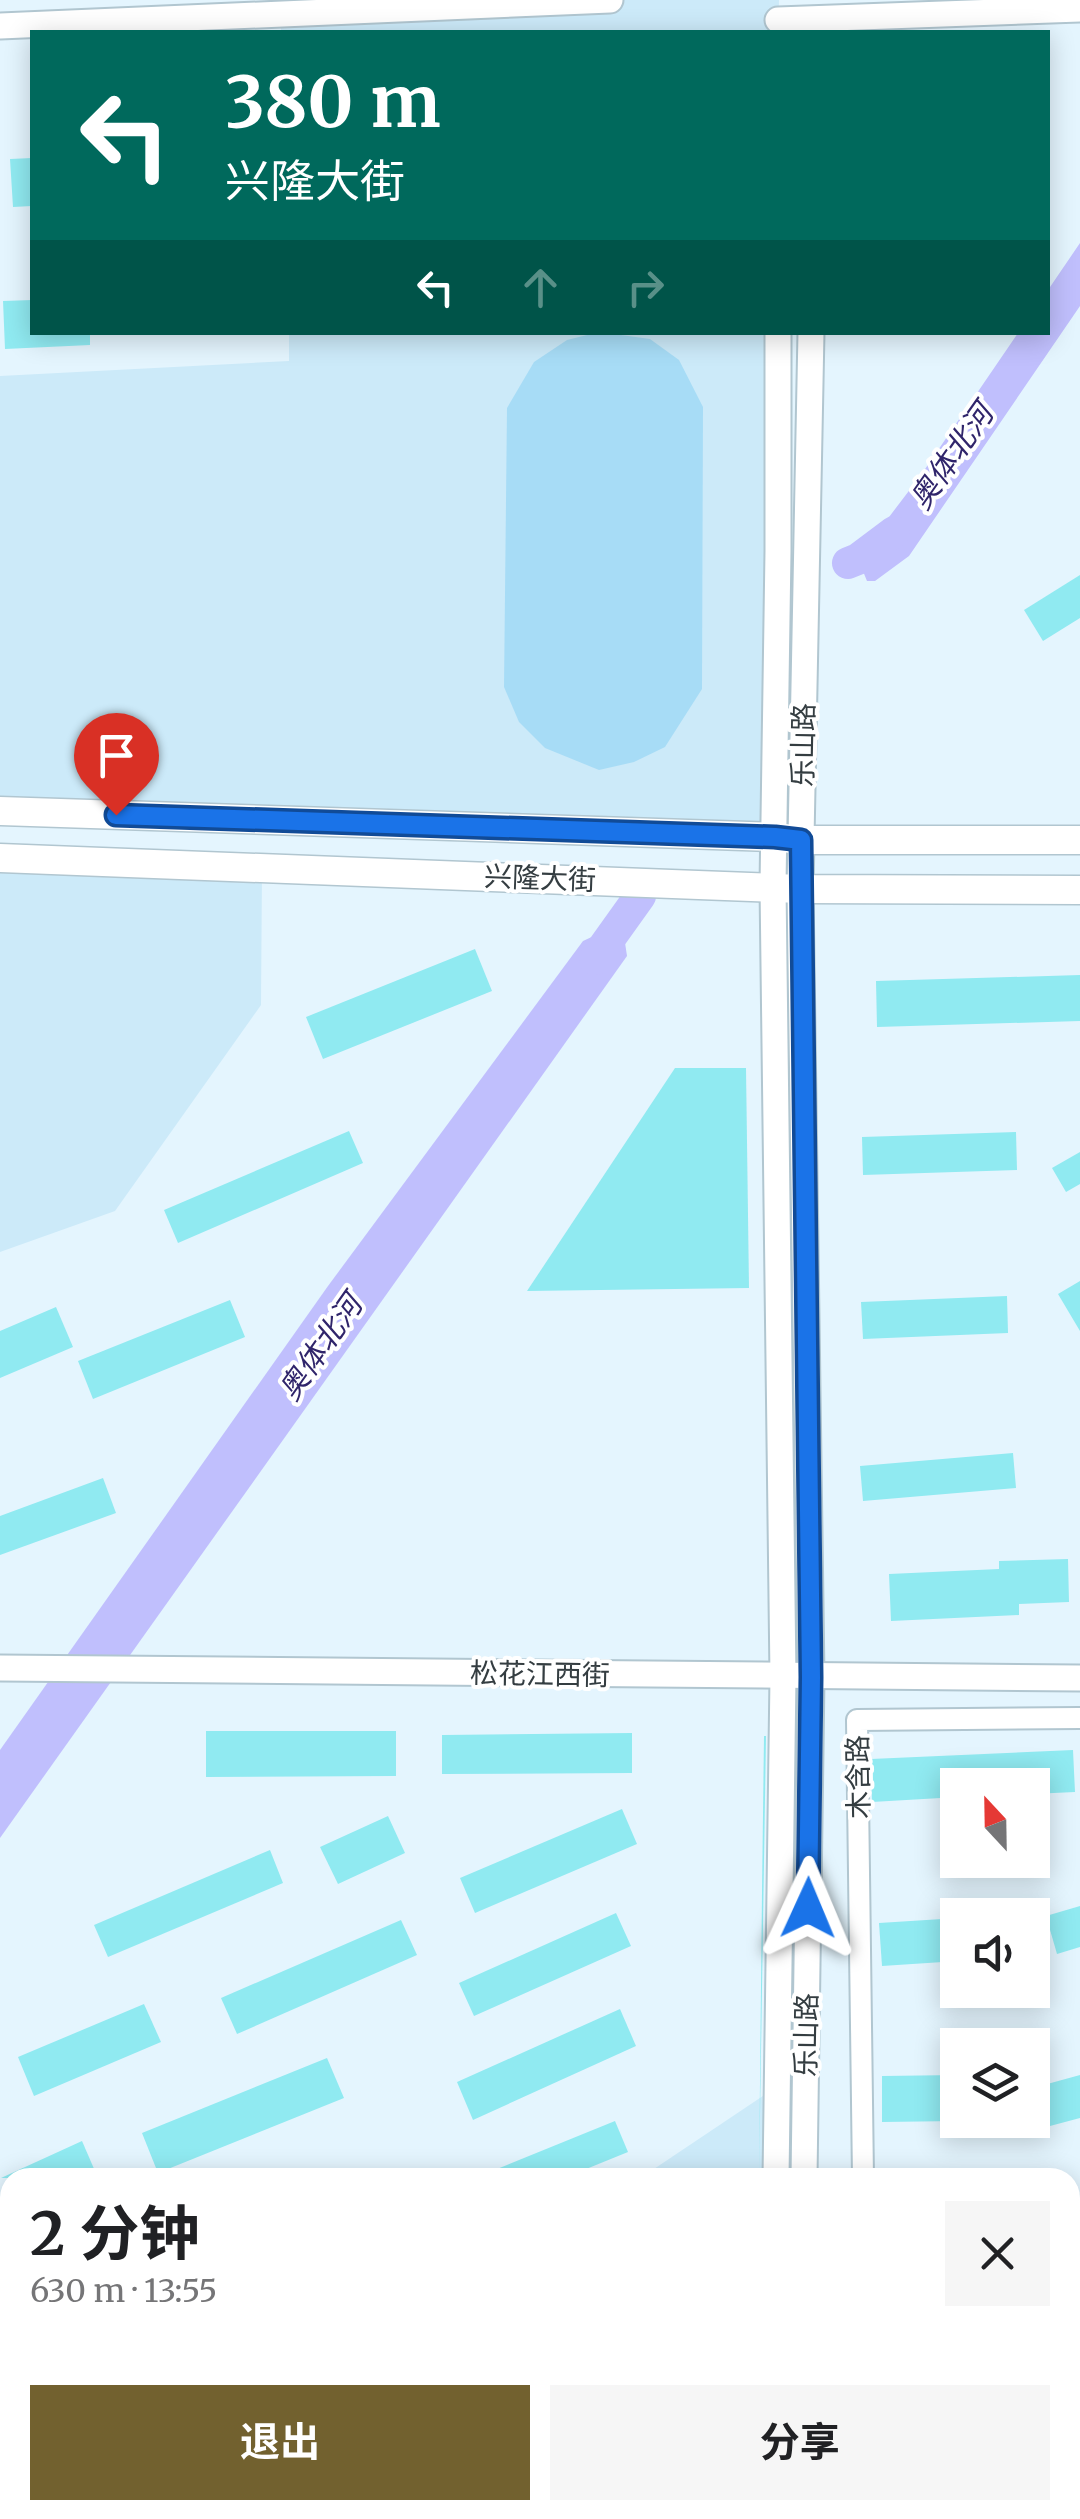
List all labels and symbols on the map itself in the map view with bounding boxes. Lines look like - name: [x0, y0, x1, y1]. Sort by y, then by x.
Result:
- water label: 奥体北河: [901, 392, 1004, 516]
- street label: 乐山路: [784, 703, 822, 787]
- pin: [74, 713, 159, 816]
- street label: 兴隆大街: [483, 858, 597, 898]
- water label: 奥体北河: [270, 1283, 373, 1407]
- street label: 松花江西街: [470, 1655, 610, 1693]
- street label: 木含路: [839, 1735, 877, 1819]
- north arrow: [940, 1768, 1050, 1878]
- position arrow: [756, 1856, 860, 1960]
- street label: 乐山路: [787, 1993, 825, 2077]

